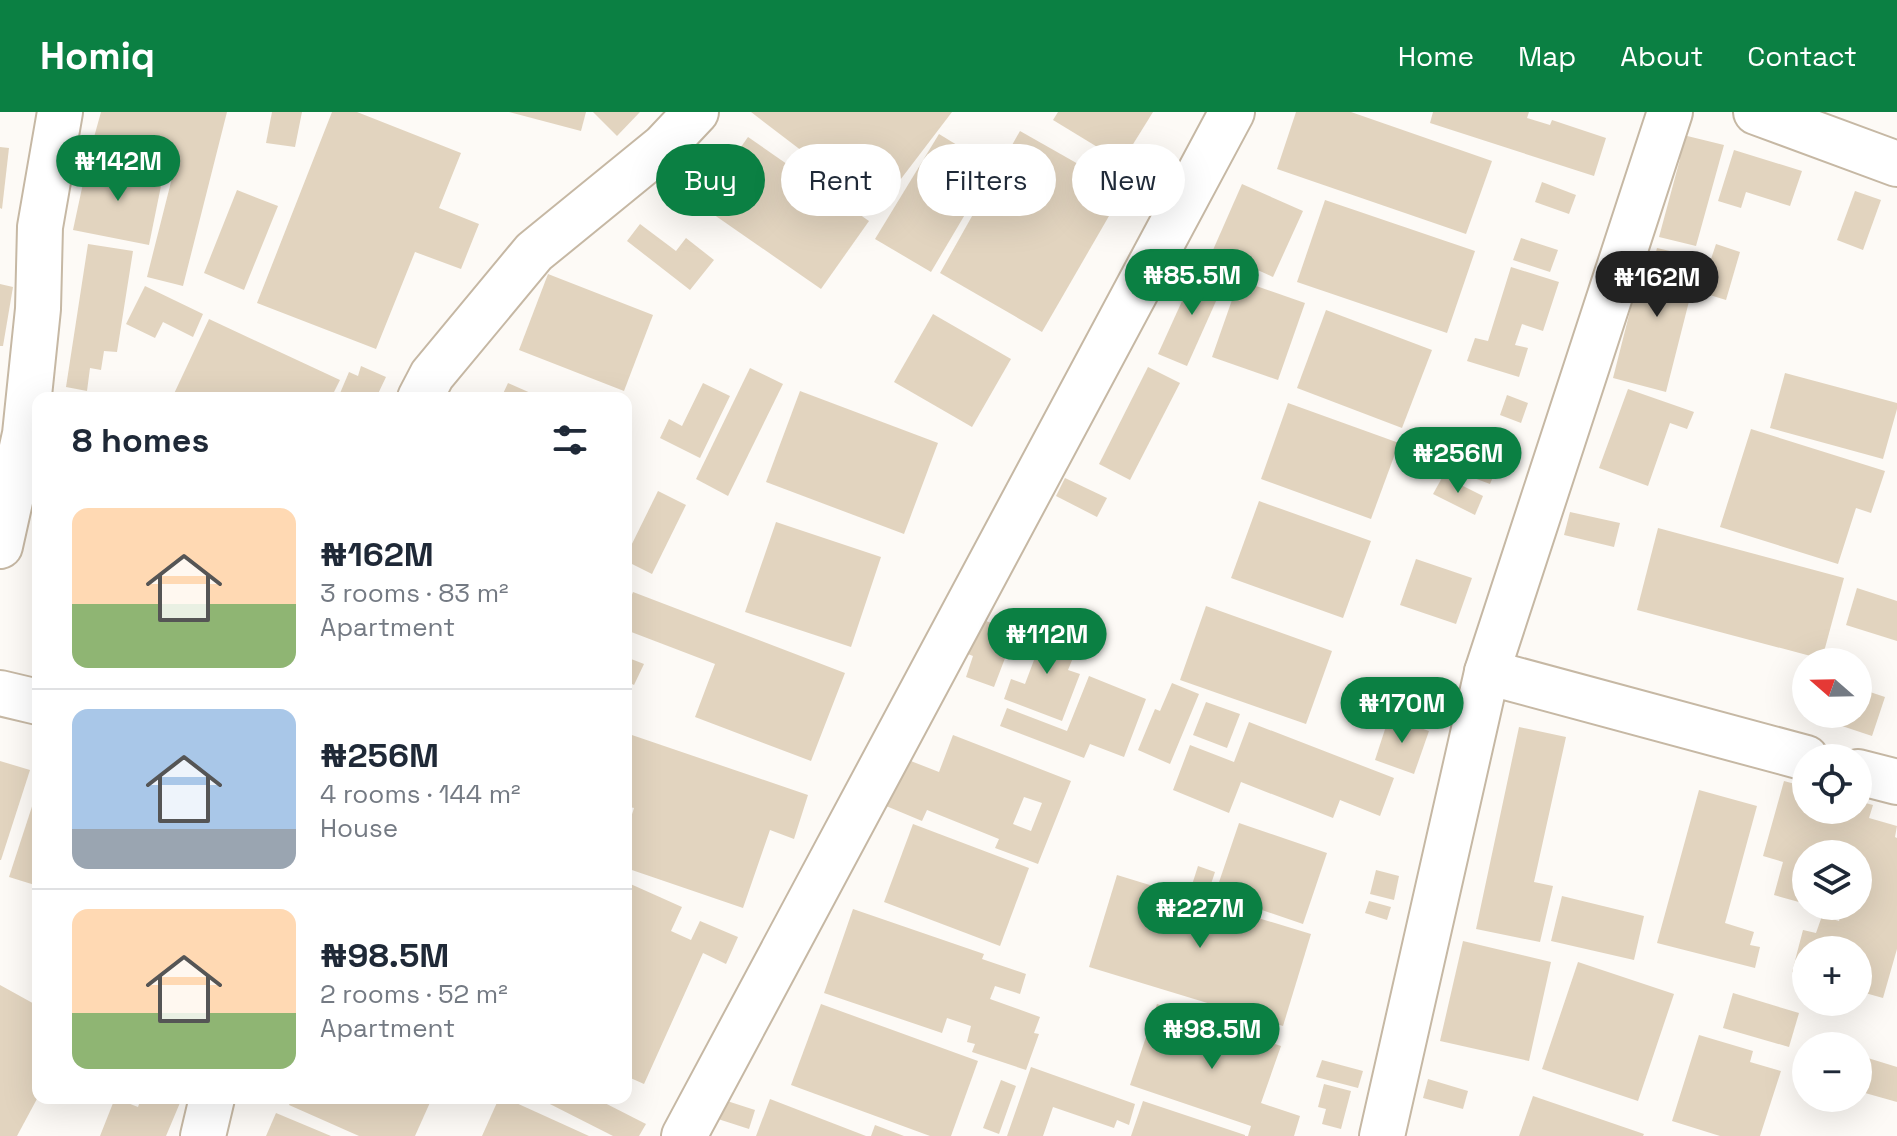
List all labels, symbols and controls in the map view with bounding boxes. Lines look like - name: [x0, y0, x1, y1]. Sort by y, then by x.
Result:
- text: Homiq: [40, 32, 155, 80]
- text: Home: [1398, 38, 1474, 74]
- text: Map: [1518, 38, 1576, 74]
- text: About: [1620, 38, 1703, 74]
- text: Contact: [1747, 38, 1857, 74]
- pin: ₦142M: [62, 135, 174, 203]
- text: ₦142M: [74, 144, 162, 178]
- chip: Buy: [656, 144, 765, 216]
- chip: Rent: [781, 144, 901, 216]
- chip: Filters: [917, 144, 1056, 216]
- chip: New: [1072, 144, 1185, 216]
- pin: ₦85.5M: [1127, 249, 1257, 317]
- pin: ₦162M: [1601, 251, 1713, 319]
- text: ₦85.5M: [1143, 258, 1241, 292]
- text: ₦162M: [1613, 260, 1701, 294]
- icon: filters: [548, 418, 592, 462]
- text: 8 homes: [72, 419, 209, 462]
- pin: ₦256M: [1402, 427, 1514, 495]
- text: ₦256M: [1412, 436, 1504, 470]
- text: ₦162M: [320, 533, 434, 576]
- icon: home: [136, 540, 232, 636]
- text: 3 rooms · 83 m²: [320, 576, 509, 610]
- pin: ₦112M: [991, 608, 1103, 676]
- text: Apartment: [320, 610, 455, 644]
- text: ₦112M: [1006, 617, 1088, 651]
- north arrow: [1792, 648, 1872, 728]
- map controls: [1792, 648, 1872, 1112]
- pin: ₦170M: [1346, 677, 1458, 745]
- text: ₦170M: [1359, 686, 1445, 720]
- text: ₦256M: [320, 734, 439, 777]
- icon: home: [136, 741, 232, 837]
- button: locate: [1792, 744, 1872, 824]
- text: 4 rooms · 144 m²: [320, 777, 521, 811]
- text: House: [320, 811, 398, 845]
- button: layers: [1792, 840, 1872, 920]
- pin: ₦227M: [1144, 882, 1256, 950]
- text: ₦227M: [1156, 891, 1244, 925]
- text: ₦98.5M: [320, 934, 449, 977]
- button: +: [1792, 936, 1872, 1016]
- icon: home: [136, 941, 232, 1037]
- text: 2 rooms · 52 m²: [320, 977, 508, 1011]
- pin: ₦98.5M: [1147, 1003, 1277, 1071]
- text: Apartment: [320, 1011, 455, 1045]
- text: ₦98.5M: [1163, 1012, 1261, 1046]
- button: −: [1792, 1032, 1872, 1112]

